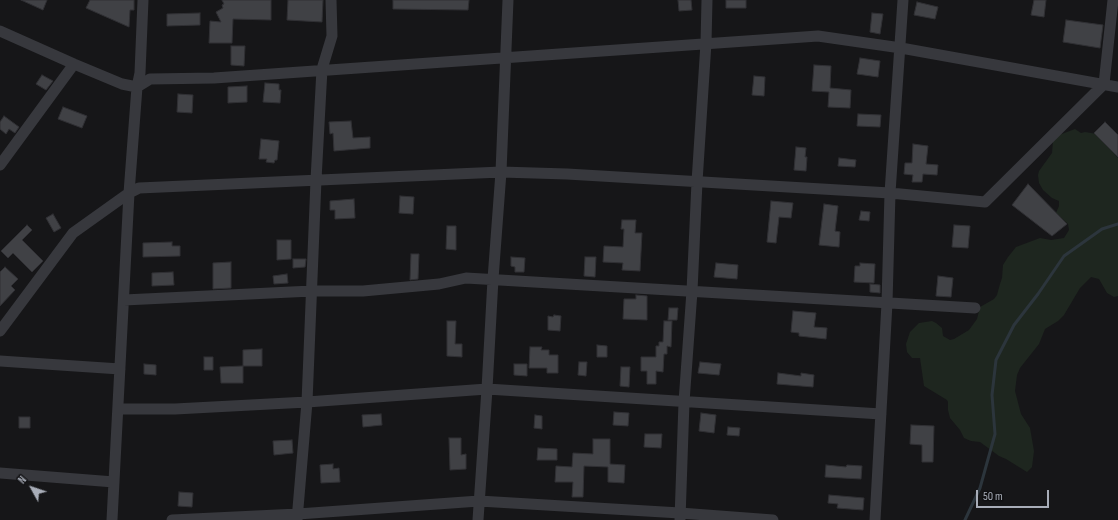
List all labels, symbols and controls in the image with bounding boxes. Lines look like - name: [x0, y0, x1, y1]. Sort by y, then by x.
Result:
- north arrow: [12, 468, 52, 508]
- text: N: [16, 474, 29, 486]
- scale bar: [978, 482, 1051, 508]
- text: 50 m: [983, 489, 1003, 504]

